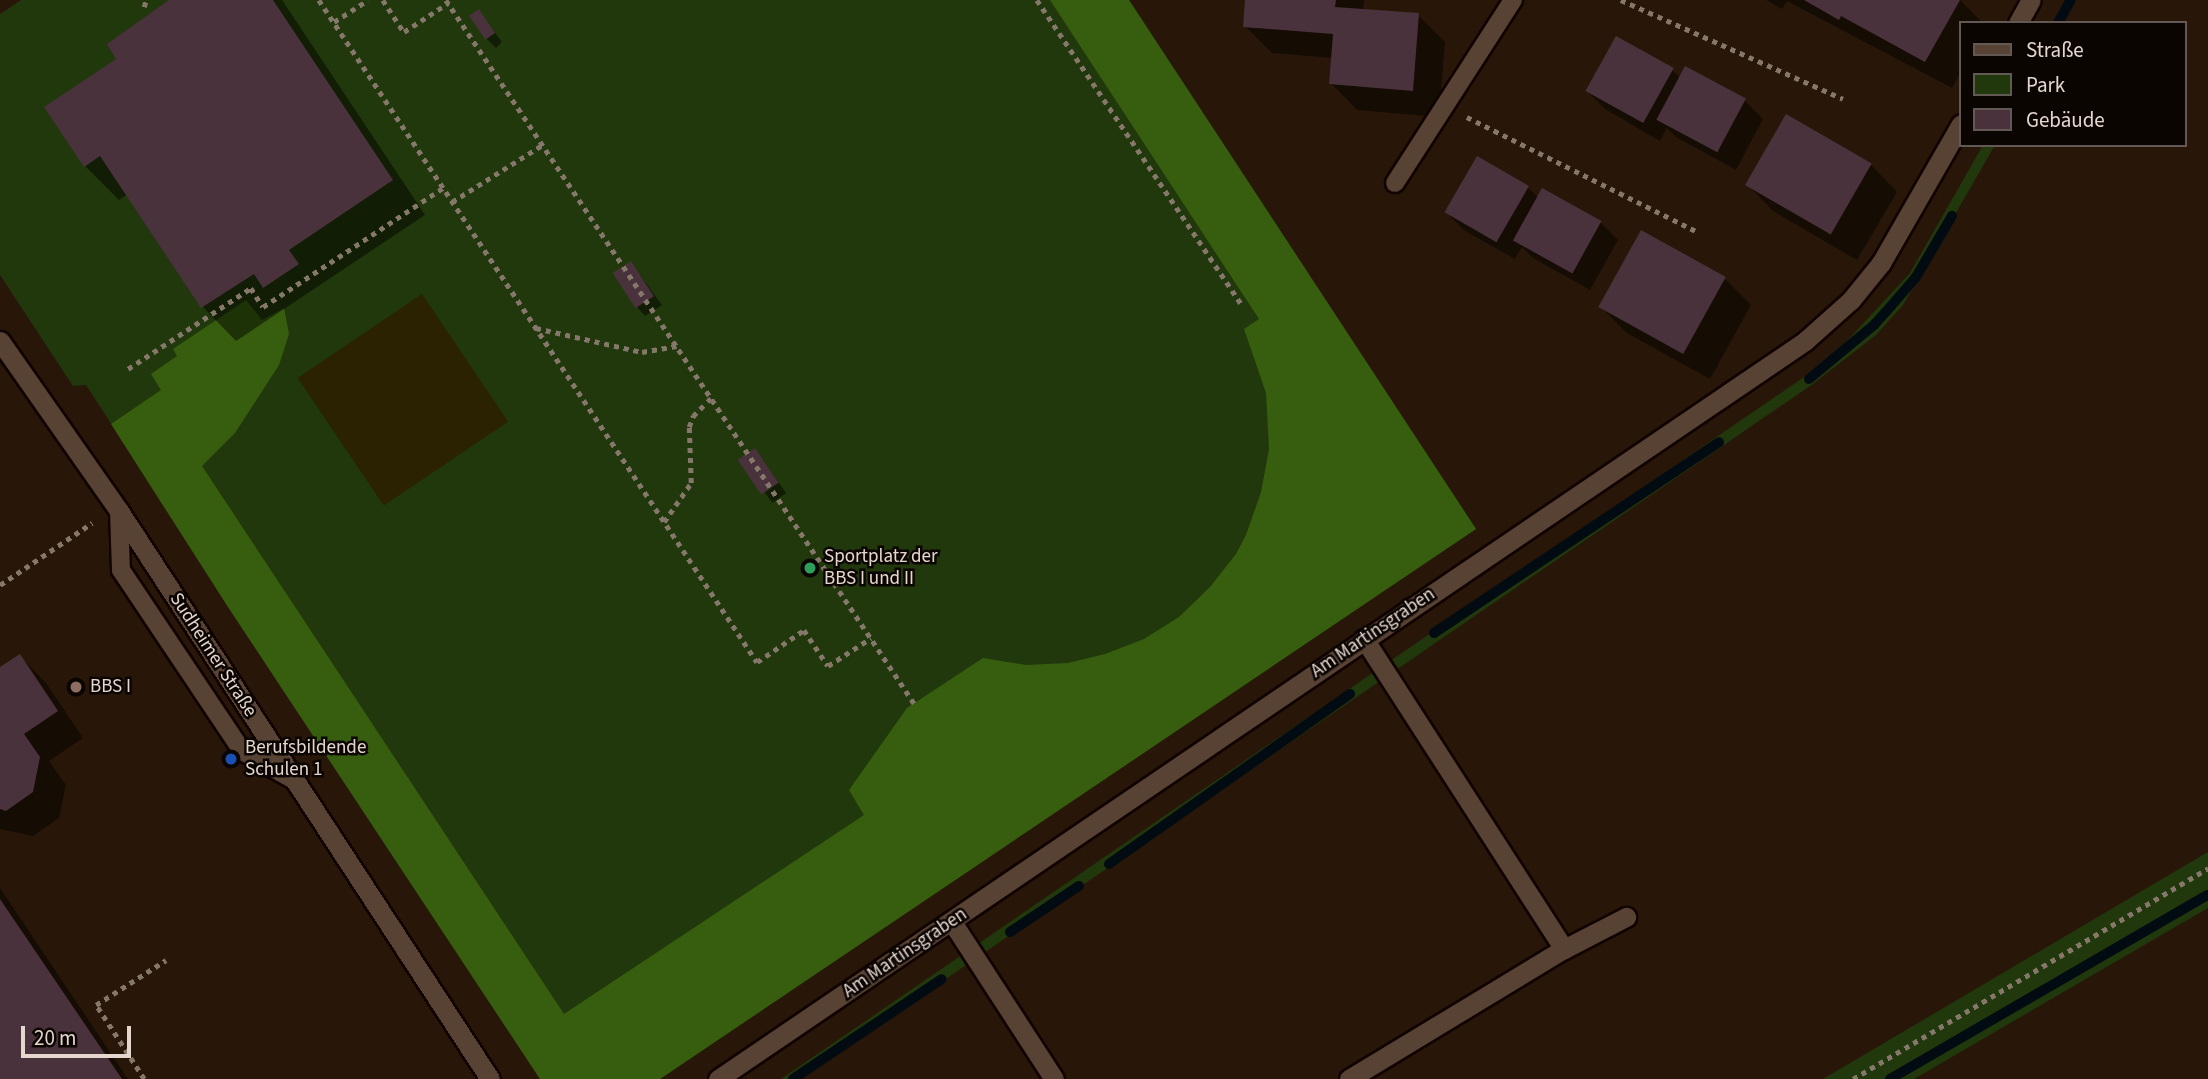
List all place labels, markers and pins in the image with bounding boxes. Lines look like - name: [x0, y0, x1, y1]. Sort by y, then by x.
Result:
- place label: Sportplatz der BBS I und II: [824, 546, 938, 590]
- marker: Sportplatz der BBS I und II: [802, 560, 818, 576]
- place label: BBS I: [90, 676, 131, 698]
- marker: BBS I: [68, 679, 84, 695]
- place label: Berufsbildende Schulen 1: [245, 737, 366, 781]
- marker: Berufsbildende Schulen 1: [223, 751, 239, 767]

